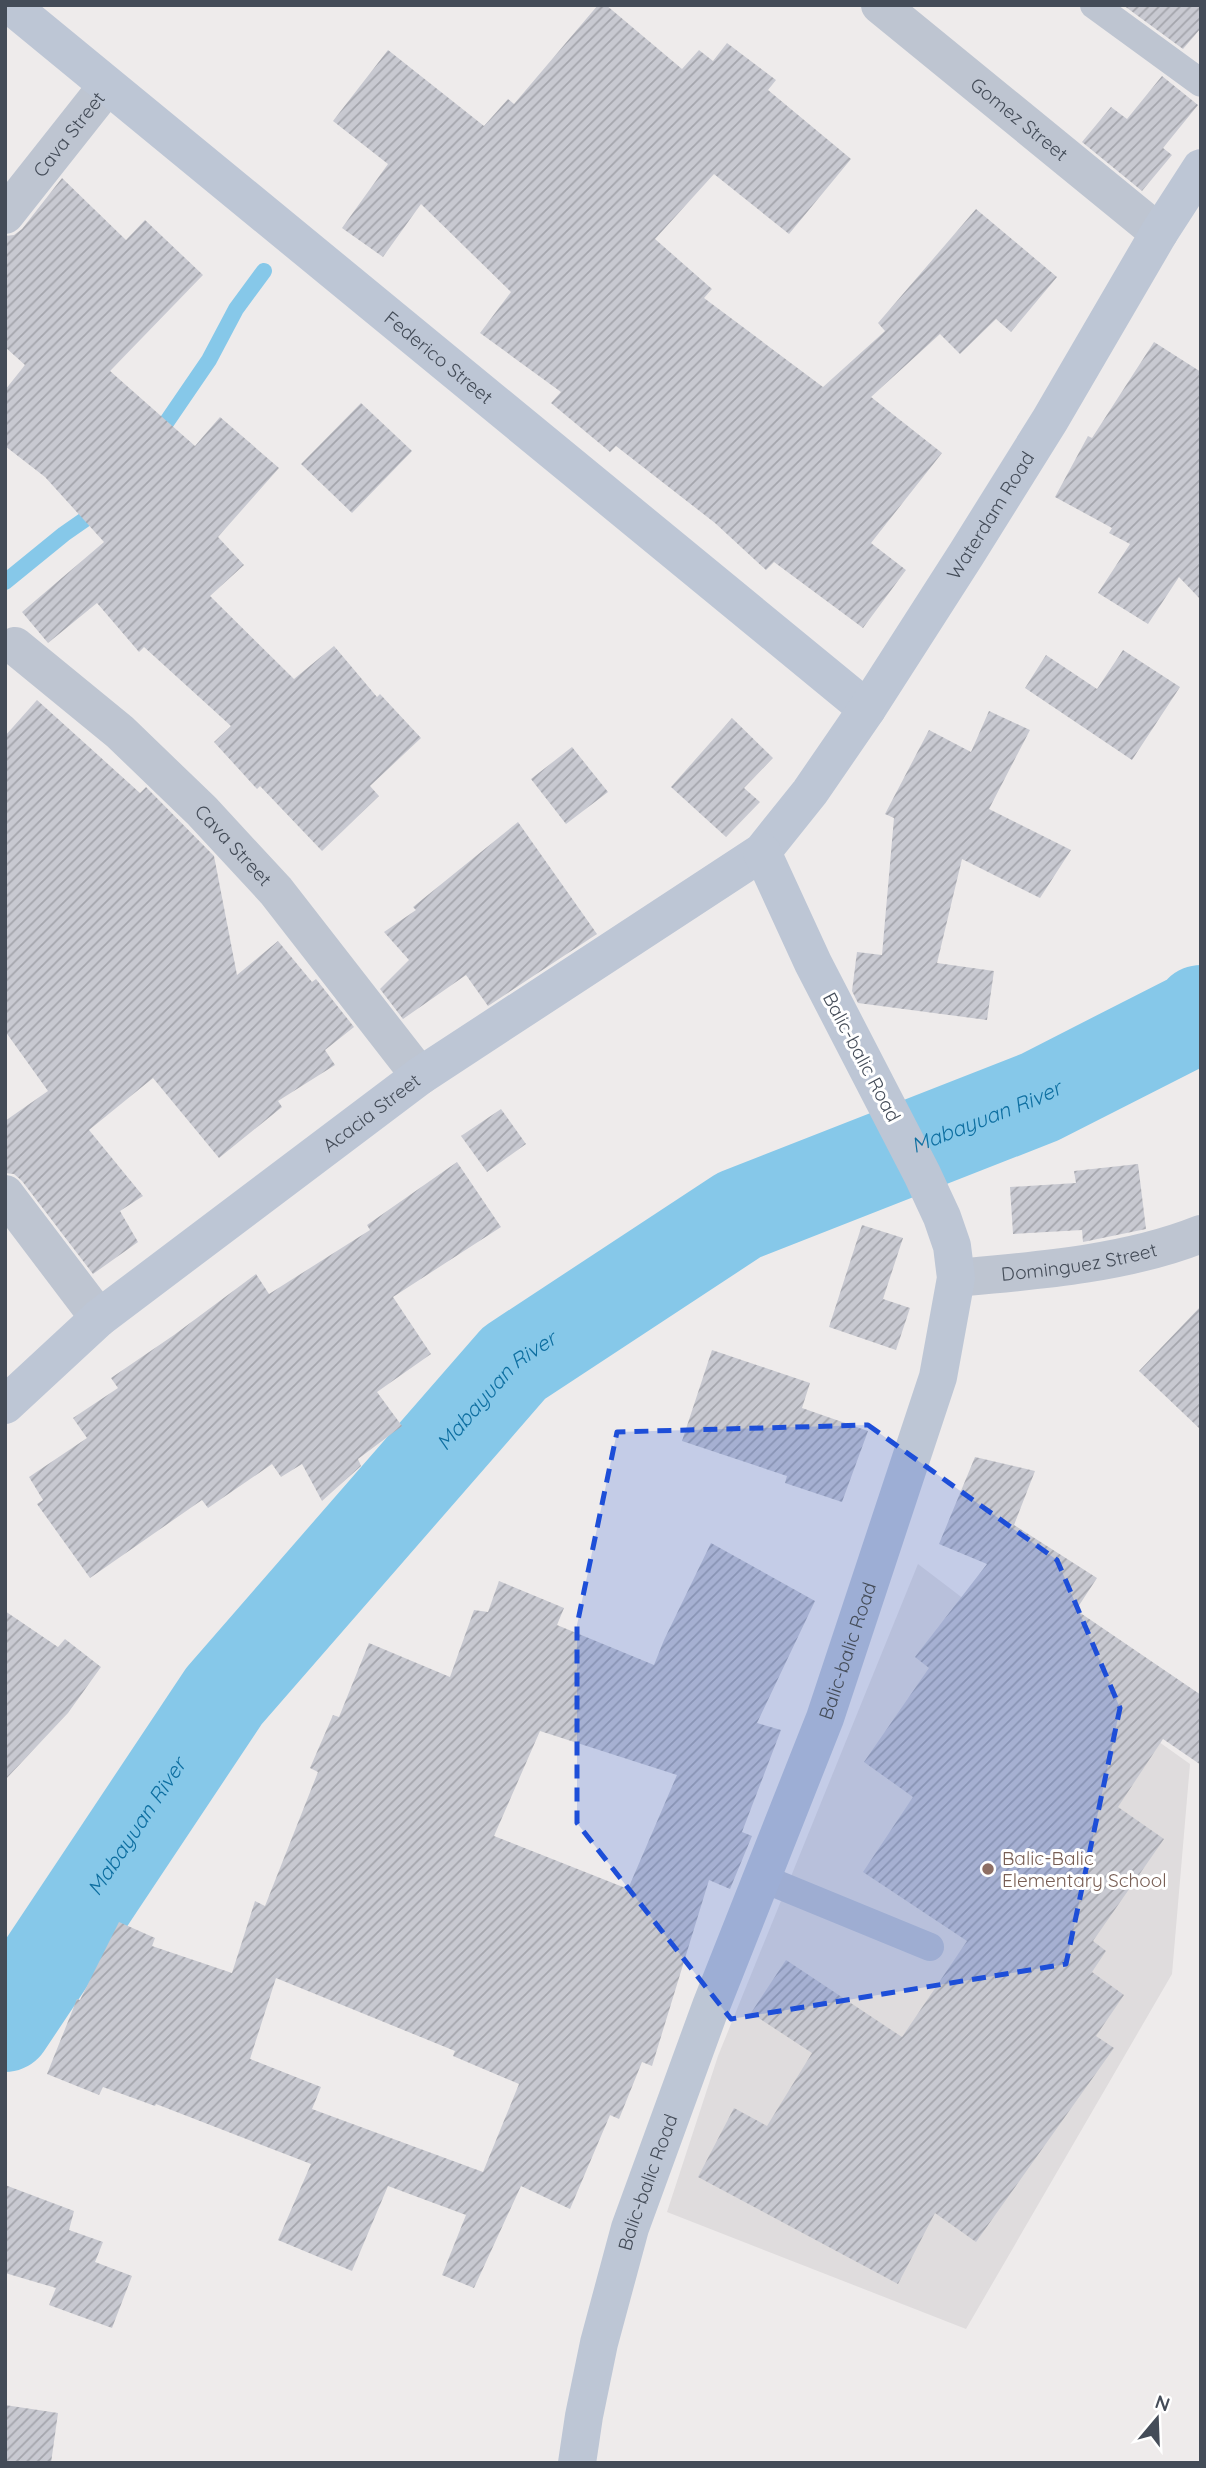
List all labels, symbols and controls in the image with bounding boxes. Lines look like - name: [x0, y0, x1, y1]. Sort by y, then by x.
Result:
- street label: Gomez Street: [966, 72, 1073, 166]
- street label: Cava Street: [28, 87, 110, 182]
- street label: Federico Street: [380, 306, 498, 409]
- street label: Waterdam Road: [941, 447, 1039, 584]
- street label: Cava Street: [190, 799, 277, 891]
- street label: Balic-balic Road: [818, 988, 906, 1126]
- street label: Acacia Street: [318, 1068, 425, 1157]
- water label: Mabayuan River: [907, 1073, 1068, 1158]
- street label: Dominguez Street: [1000, 1237, 1159, 1286]
- water label: Mabayuan River: [430, 1323, 563, 1455]
- street label: Balic-balic Road: [813, 1579, 881, 1723]
- water label: Mabayuan River: [81, 1750, 193, 1900]
- place label: Balic-Balic Elementary School: [1002, 1846, 1167, 1892]
- marker: Balic-Balic Elementary School: [980, 1861, 996, 1877]
- street label: Balic-balic Road: [612, 2111, 683, 2253]
- north arrow: [1122, 2384, 1192, 2454]
- text: N: [1152, 2389, 1173, 2417]

